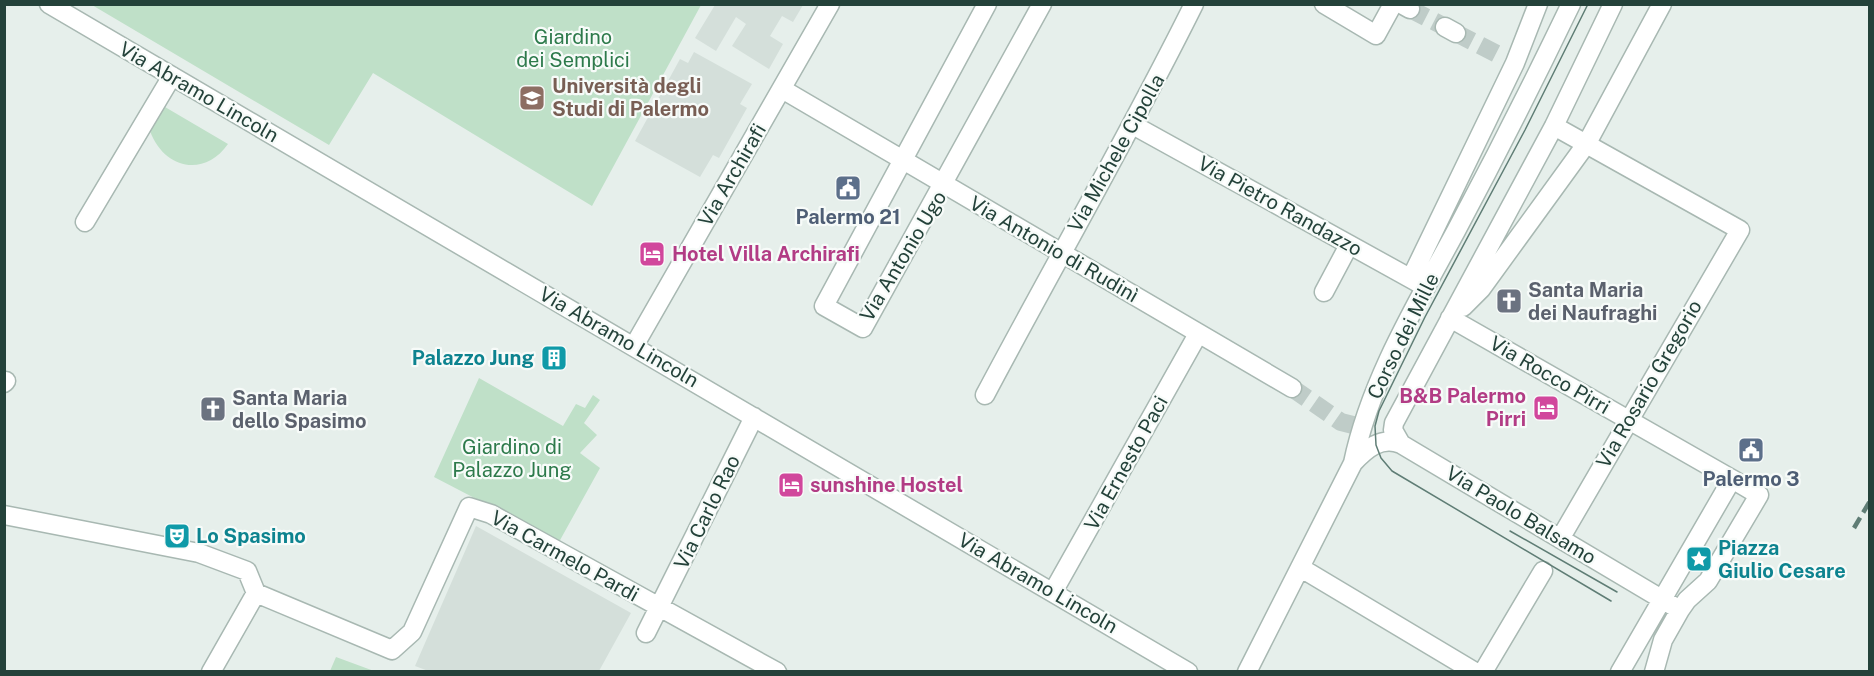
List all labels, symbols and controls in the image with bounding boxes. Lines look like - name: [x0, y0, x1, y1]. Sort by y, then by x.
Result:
- park label: Giardino dei Semplici: [516, 25, 630, 72]
- street label: Via Abramo Lincoln: [115, 37, 283, 147]
- street label: Via Michele Cipolla: [1063, 70, 1169, 236]
- place label: Università degli Studi di Palermo: [552, 74, 709, 121]
- school or university icon: Università degli Studi di Palermo: [517, 83, 547, 113]
- street label: Via Archirafi: [693, 119, 771, 231]
- street label: Via Pietro Randazzo: [1194, 151, 1366, 261]
- public building icon: Palermo 21: [833, 173, 863, 203]
- street label: Via Antonio Ugo: [855, 186, 951, 326]
- street label: Via Antonio di Rudinì: [965, 191, 1143, 307]
- place label: Palermo 21: [796, 205, 900, 229]
- hotel icon: Hotel Villa Archirafi: [637, 239, 667, 269]
- place label: Hotel Villa Archirafi: [672, 242, 860, 266]
- street label: Corso dei Mille: [1362, 269, 1444, 403]
- place label: Santa Maria dei Naufraghi: [1528, 278, 1657, 325]
- street label: Via Abramo Lincoln: [535, 282, 703, 392]
- church icon: Santa Maria dei Naufraghi: [1494, 286, 1524, 316]
- street label: Via Rosario Gregorio: [1591, 296, 1707, 472]
- street label: Via Rocco Pirri: [1486, 331, 1614, 419]
- building icon: Palazzo Jung: [539, 343, 569, 373]
- place label: Palazzo Jung: [412, 346, 534, 370]
- place label: B&B Palermo Pirri: [1399, 384, 1526, 431]
- place label: Santa Maria dello Spasimo: [232, 386, 366, 433]
- street label: Via Ernesto Paci: [1079, 392, 1173, 534]
- hotel icon: B&B Palermo Pirri: [1531, 393, 1561, 423]
- church icon: Santa Maria dello Spasimo: [198, 394, 228, 424]
- park label: Giardino di Palazzo Jung: [452, 435, 572, 482]
- public building icon: Palermo 3: [1736, 435, 1766, 465]
- street label: Via Carlo Rao: [669, 451, 745, 573]
- street label: Via Paolo Balsamo: [1442, 461, 1600, 569]
- place label: Palermo 3: [1702, 467, 1800, 491]
- hotel icon: sunshine Hostel: [776, 470, 806, 500]
- place label: sunshine Hostel: [810, 473, 963, 497]
- street label: Via Carmelo Pardi: [487, 505, 643, 607]
- theatre icon: Lo Spasimo: [162, 521, 192, 551]
- place label: Lo Spasimo: [196, 524, 306, 548]
- street label: Via Abramo Lincoln: [954, 528, 1122, 638]
- place label: Piazza Giulio Cesare: [1718, 536, 1846, 583]
- place icon: Piazza Giulio Cesare: [1684, 544, 1714, 574]

